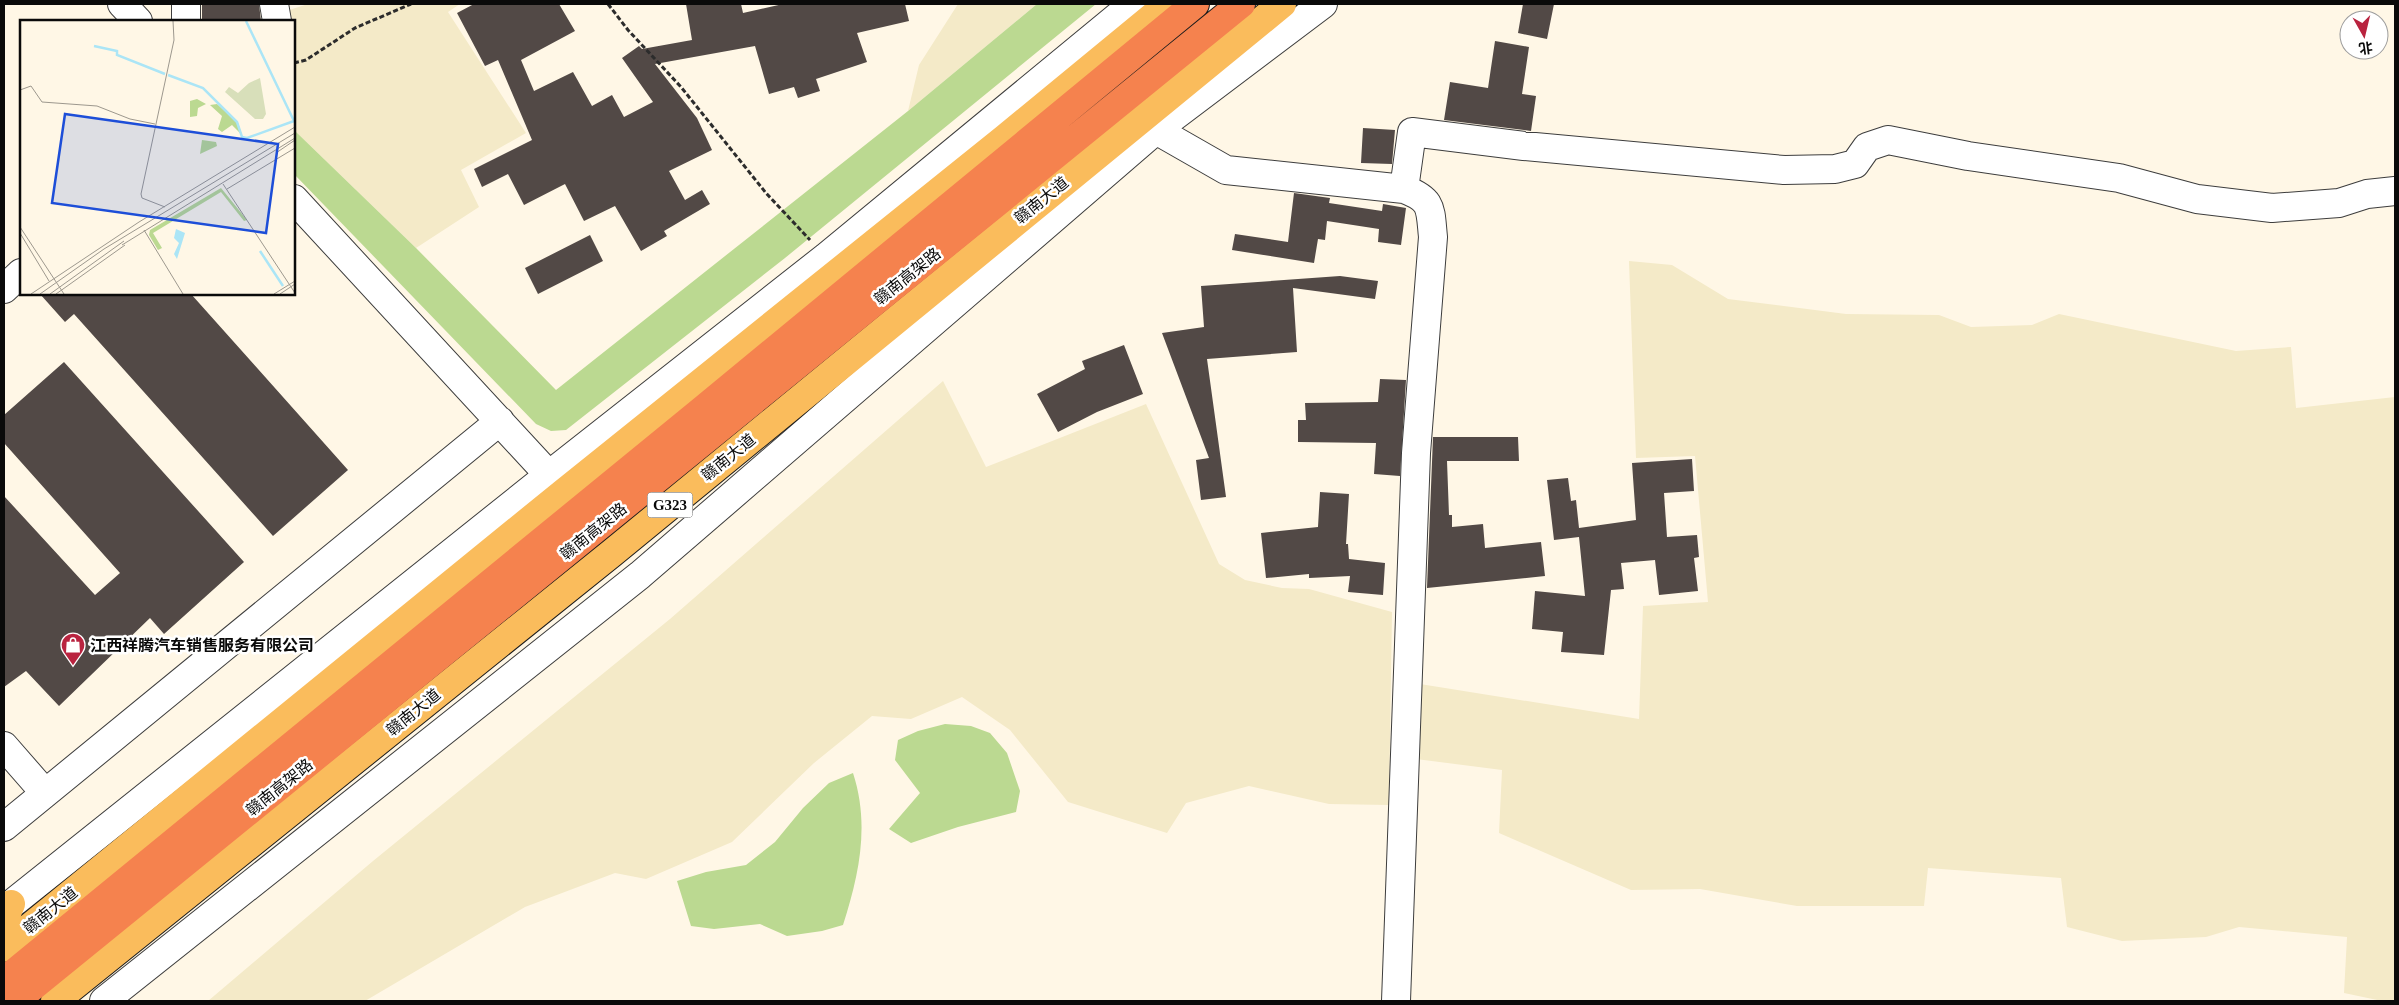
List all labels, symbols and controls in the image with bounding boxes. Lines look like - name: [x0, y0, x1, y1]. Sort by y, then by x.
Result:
- north arrow: [2339, 10, 2389, 60]
- inset map: [20, 20, 295, 295]
- text: 北: [2358, 39, 2374, 56]
- street label: 赣南大道: [1010, 173, 1072, 227]
- street label: 赣南高架路: [870, 244, 944, 308]
- street label: 赣南大道: [697, 430, 759, 484]
- road number: G323: [648, 492, 692, 518]
- street label: 赣南高架路: [556, 499, 630, 563]
- shop icon: 江西祥腾汽车销售服务有限公司: [60, 632, 86, 666]
- place label: 江西祥腾汽车销售服务有限公司: [90, 637, 314, 654]
- street label: 赣南大道: [382, 685, 444, 739]
- street label: 赣南高架路: [242, 755, 316, 819]
- street label: 赣南大道: [19, 883, 81, 937]

